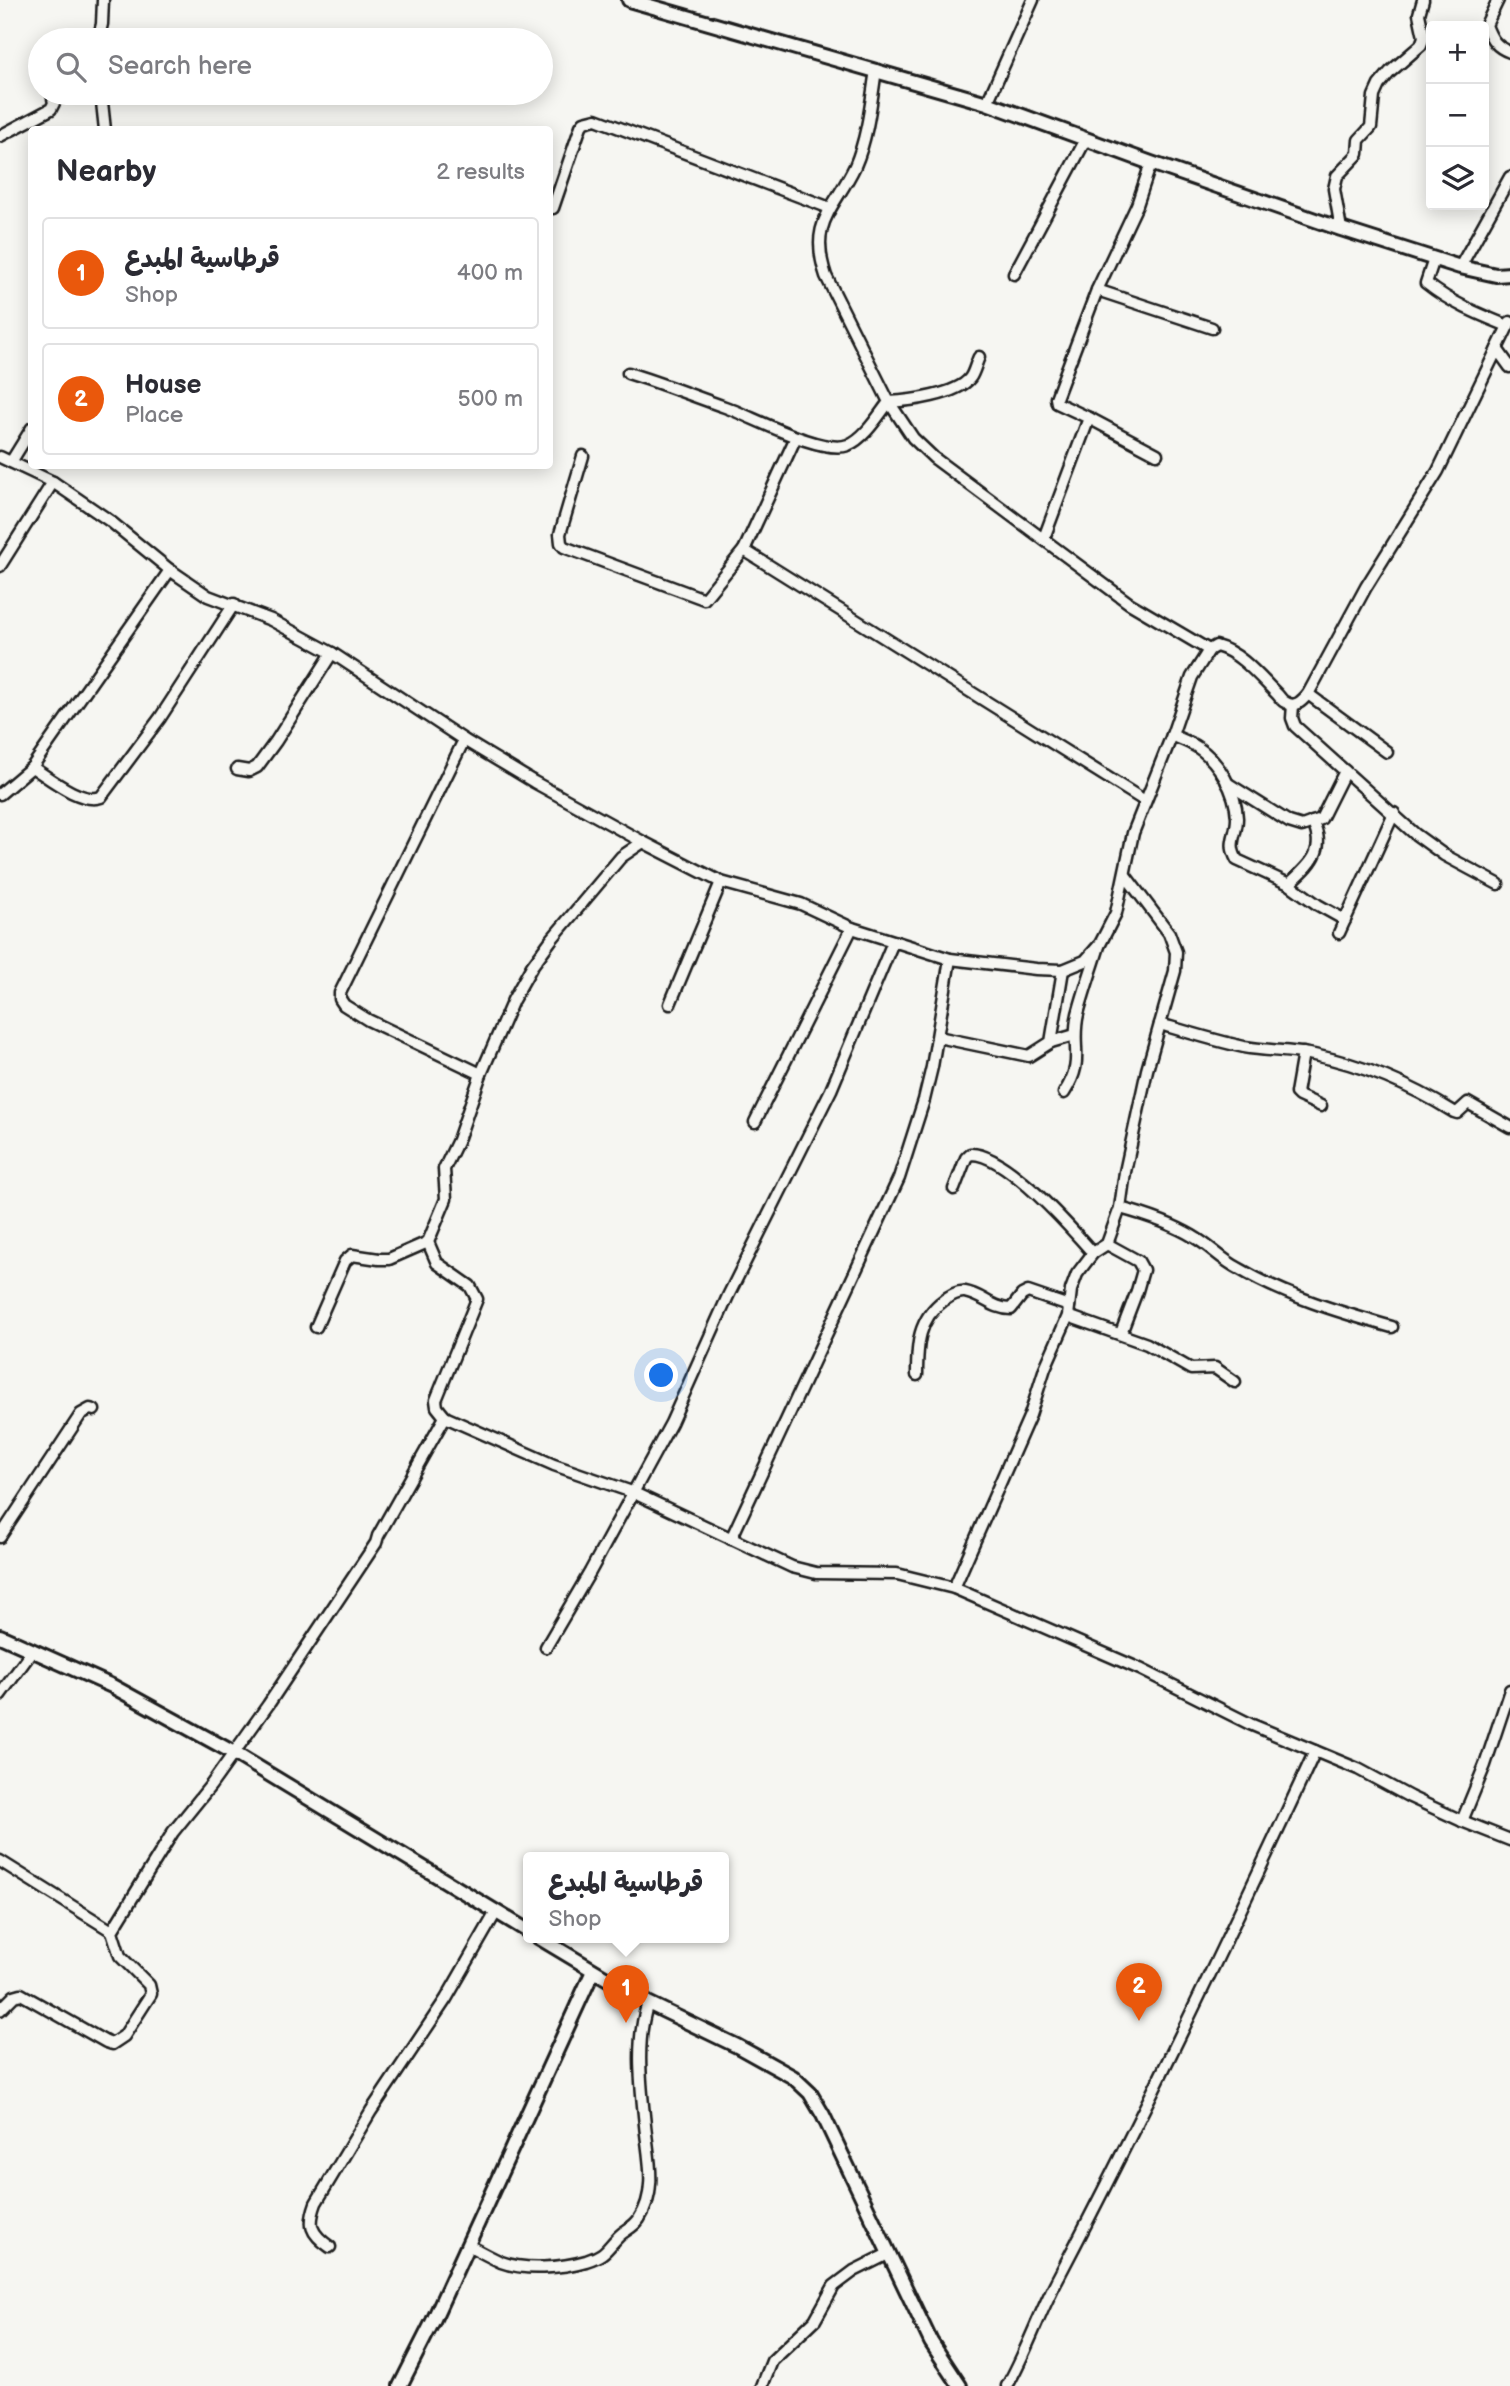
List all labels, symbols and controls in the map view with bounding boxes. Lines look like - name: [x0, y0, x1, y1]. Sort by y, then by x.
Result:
- map controls: [1426, 21, 1489, 210]
- button: +: [1426, 21, 1489, 84]
- search box: [28, 28, 553, 105]
- icon: search: [52, 48, 90, 86]
- text: Search here: [108, 51, 252, 82]
- button: −: [1426, 84, 1489, 147]
- button: layers: [1426, 147, 1489, 210]
- text: Nearby: [56, 154, 156, 190]
- text: 2 results: [436, 158, 525, 186]
- text: قرطاسية المبدع: [125, 244, 280, 275]
- text: 1: [76, 259, 86, 287]
- text: 400 m: [457, 259, 523, 287]
- text: Shop: [125, 281, 178, 309]
- text: House: [125, 370, 201, 401]
- text: 2: [74, 385, 88, 413]
- text: 500 m: [458, 385, 523, 413]
- text: Place: [125, 401, 183, 429]
- your location: [644, 1358, 678, 1392]
- popup: [523, 1852, 729, 1943]
- text: قرطاسية المبدع: [549, 1868, 703, 1899]
- text: Shop: [549, 1905, 602, 1933]
- pin: 2: [1116, 1963, 1162, 2021]
- pin: 1: [603, 1965, 649, 2023]

